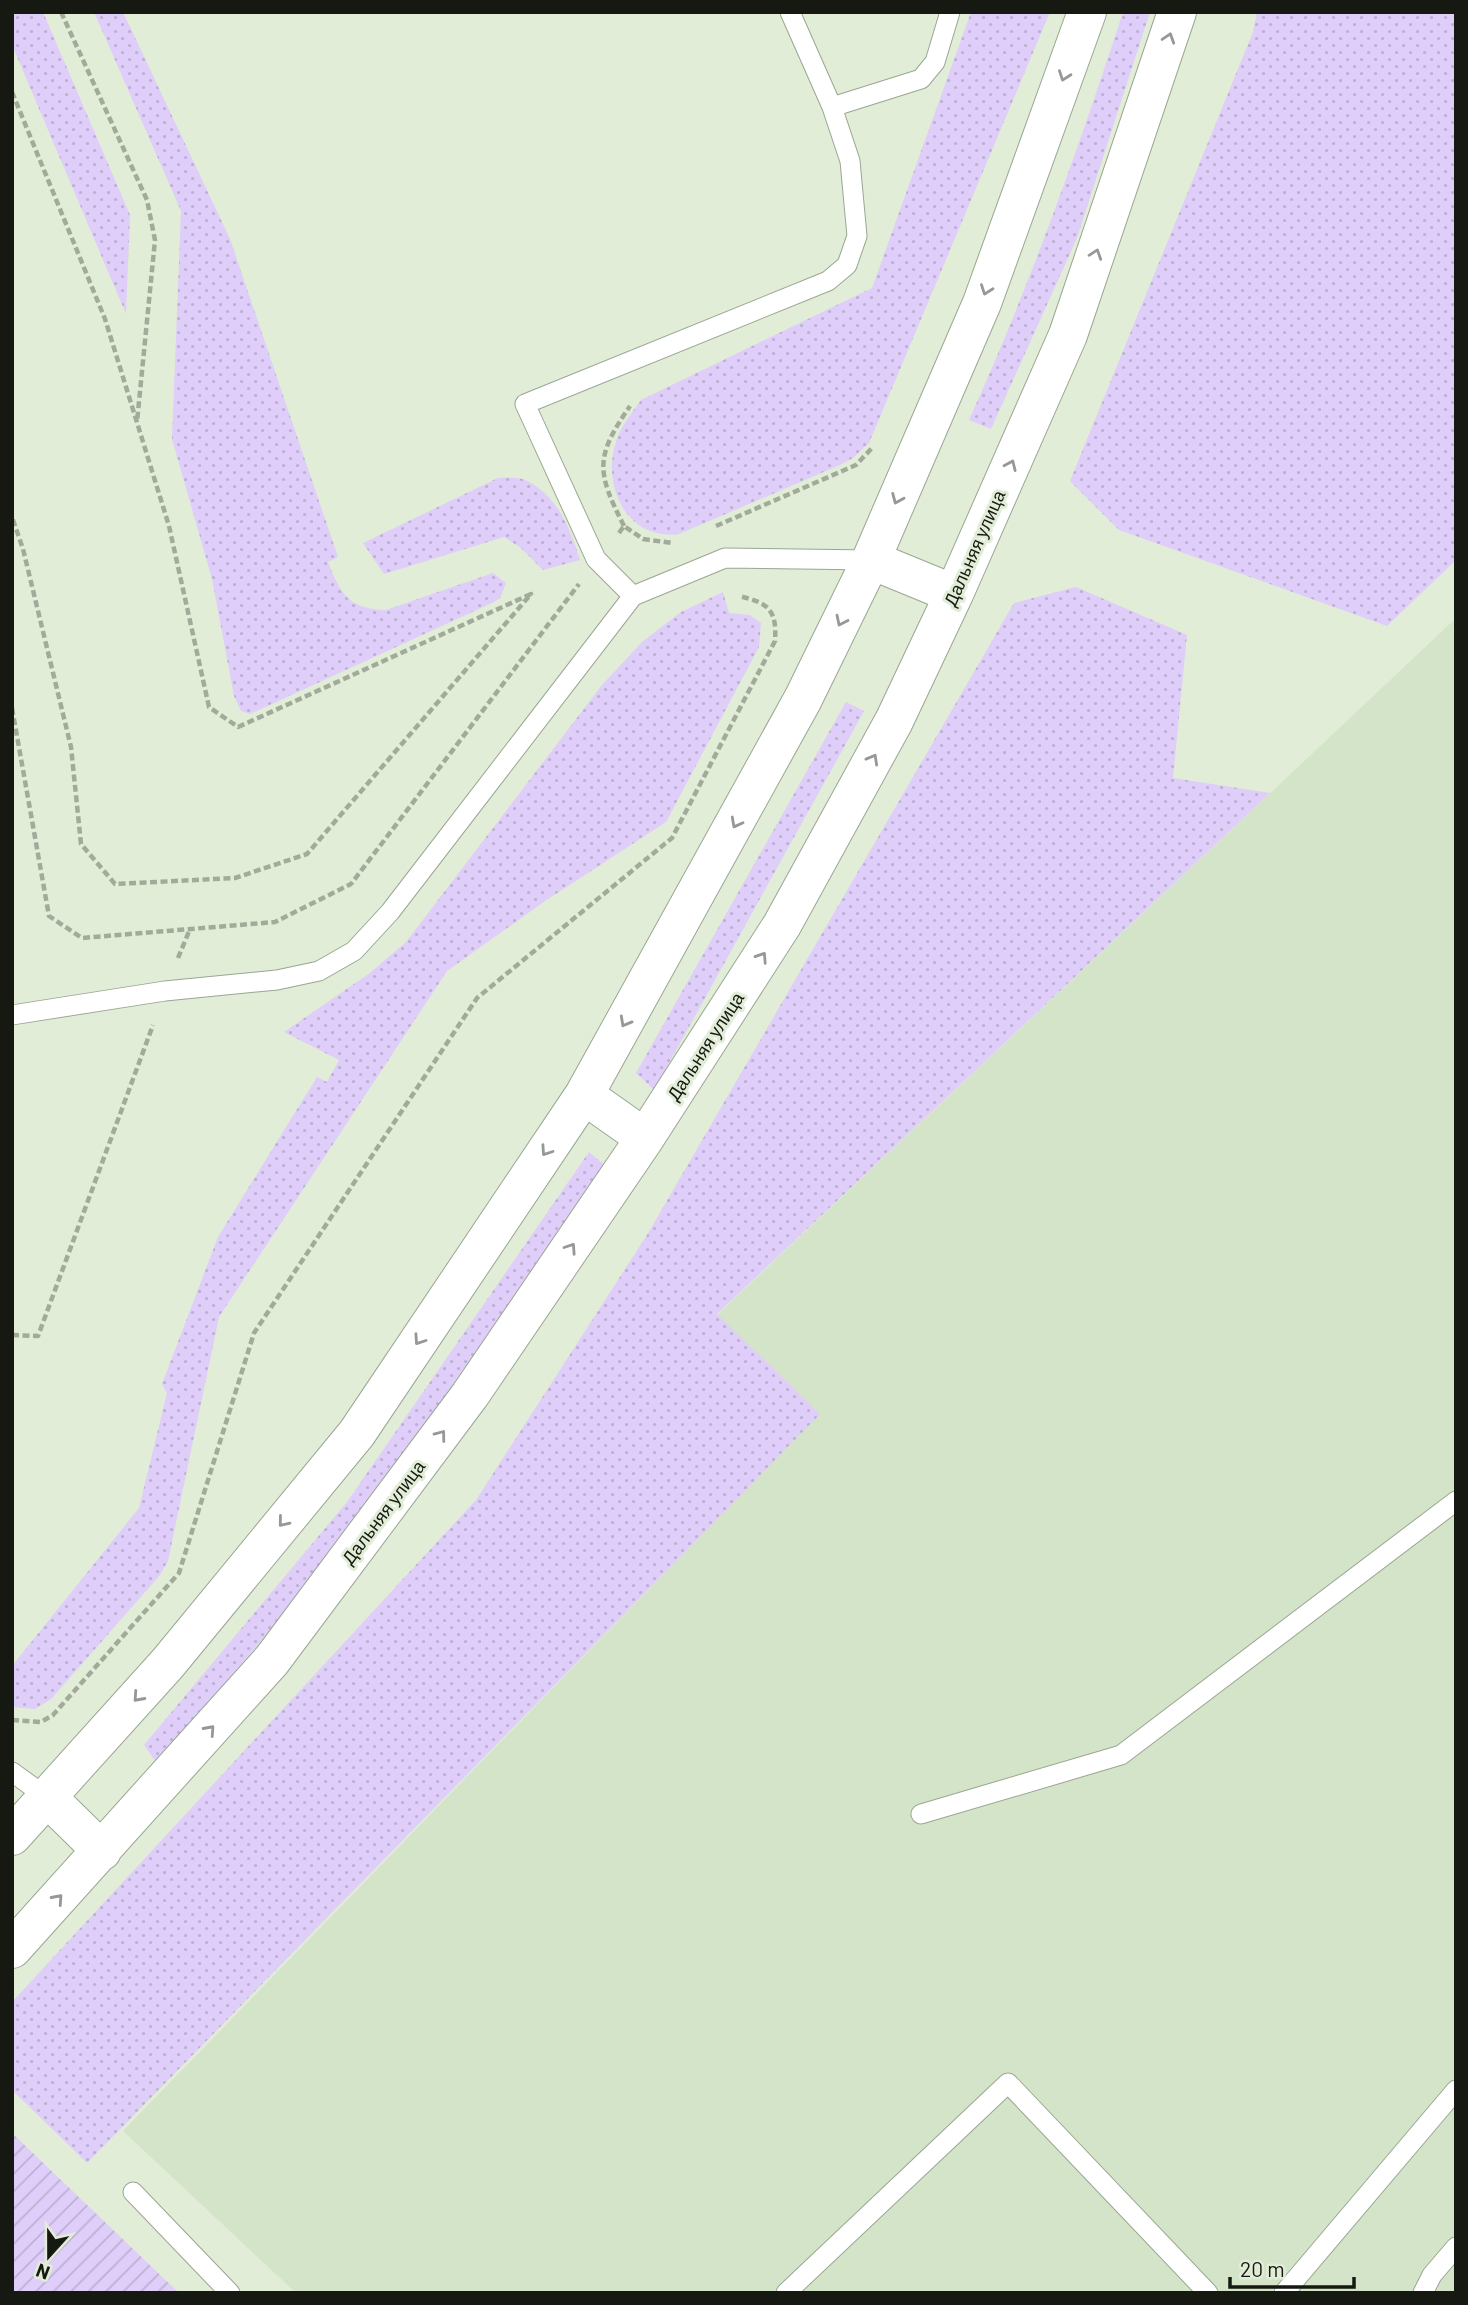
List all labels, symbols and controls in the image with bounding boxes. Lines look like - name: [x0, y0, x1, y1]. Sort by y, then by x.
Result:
- one-way arrow: [1160, 32, 1175, 44]
- one-way arrow: [1059, 70, 1073, 82]
- one-way arrow: [1088, 248, 1102, 260]
- one-way arrow: [981, 284, 995, 296]
- one-way arrow: [1003, 459, 1017, 472]
- street label: Дальняя улица: [939, 486, 1010, 609]
- one-way arrow: [891, 492, 905, 505]
- one-way arrow: [836, 614, 850, 626]
- one-way arrow: [865, 753, 878, 766]
- one-way arrow: [731, 816, 744, 828]
- one-way arrow: [753, 952, 766, 965]
- street label: Дальняя улица: [662, 987, 749, 1104]
- one-way arrow: [620, 1014, 633, 1027]
- one-way arrow: [542, 1143, 554, 1156]
- one-way arrow: [562, 1243, 575, 1256]
- one-way arrow: [415, 1332, 427, 1345]
- one-way arrow: [432, 1430, 445, 1443]
- street label: Дальняя улица: [337, 1455, 430, 1568]
- one-way arrow: [279, 1515, 292, 1527]
- one-way arrow: [133, 1689, 146, 1702]
- one-way arrow: [202, 1725, 214, 1738]
- one-way arrow: [50, 1894, 63, 1907]
- north arrow: [14, 2221, 84, 2291]
- scale bar: [1230, 2246, 1354, 2290]
- text: 20 m: [1240, 2256, 1285, 2281]
- text: N: [33, 2259, 53, 2285]

